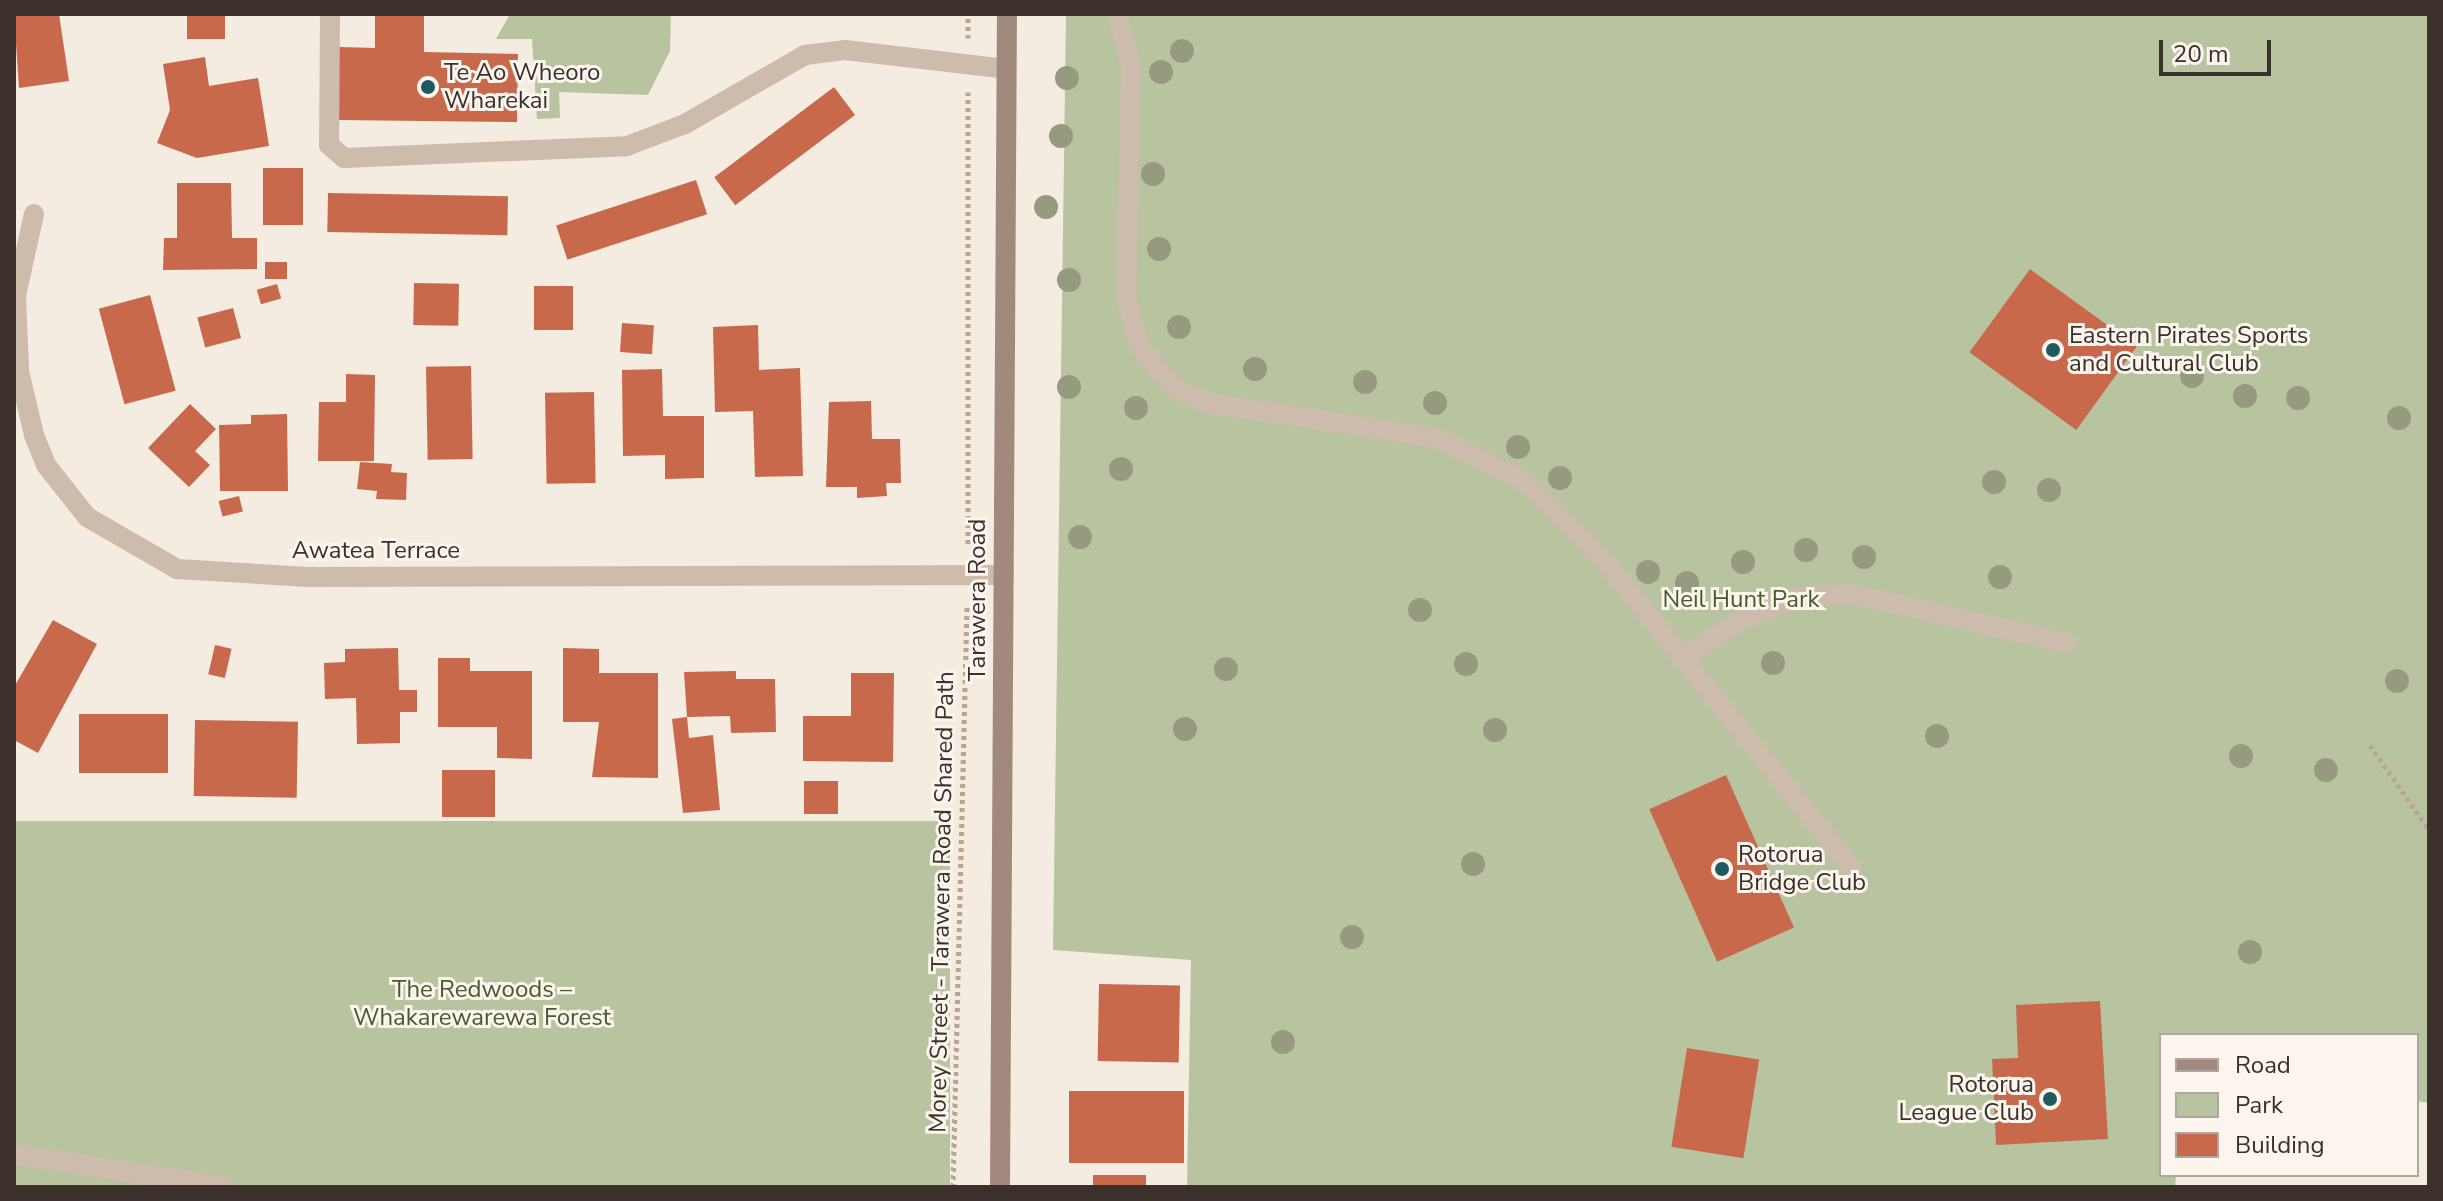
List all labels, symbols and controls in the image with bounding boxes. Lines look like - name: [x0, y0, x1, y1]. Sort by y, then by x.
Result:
- scale bar: [2163, 24, 2275, 74]
- text: 20 m: [2173, 38, 2229, 70]
- place label: Te Ao Wheoro Wharekai: [444, 59, 600, 115]
- marker: Te Ao Wheoro Wharekai: [419, 78, 437, 96]
- place label: Eastern Pirates Sports and Cultural Club: [2069, 322, 2308, 378]
- marker: Eastern Pirates Sports and Cultural Club: [2044, 341, 2062, 359]
- street label: Tarawera Road: [964, 519, 992, 681]
- street label: Awatea Terrace: [292, 537, 460, 565]
- park label: Neil Hunt Park: [1662, 586, 1820, 614]
- street label: Morey Street - Tarawera Road Shared Path: [924, 671, 960, 1133]
- place label: Rotorua Bridge Club: [1738, 841, 1866, 897]
- marker: Rotorua Bridge Club: [1713, 860, 1731, 878]
- park label: The Redwoods – Whakarewarewa Forest: [353, 976, 611, 1032]
- legend: [2159, 1033, 2419, 1177]
- text: Road: [2235, 1049, 2291, 1081]
- place label: Rotorua League Club: [1898, 1071, 2034, 1127]
- text: Park: [2235, 1089, 2283, 1121]
- marker: Rotorua League Club: [2041, 1090, 2059, 1108]
- text: Building: [2235, 1129, 2325, 1161]

